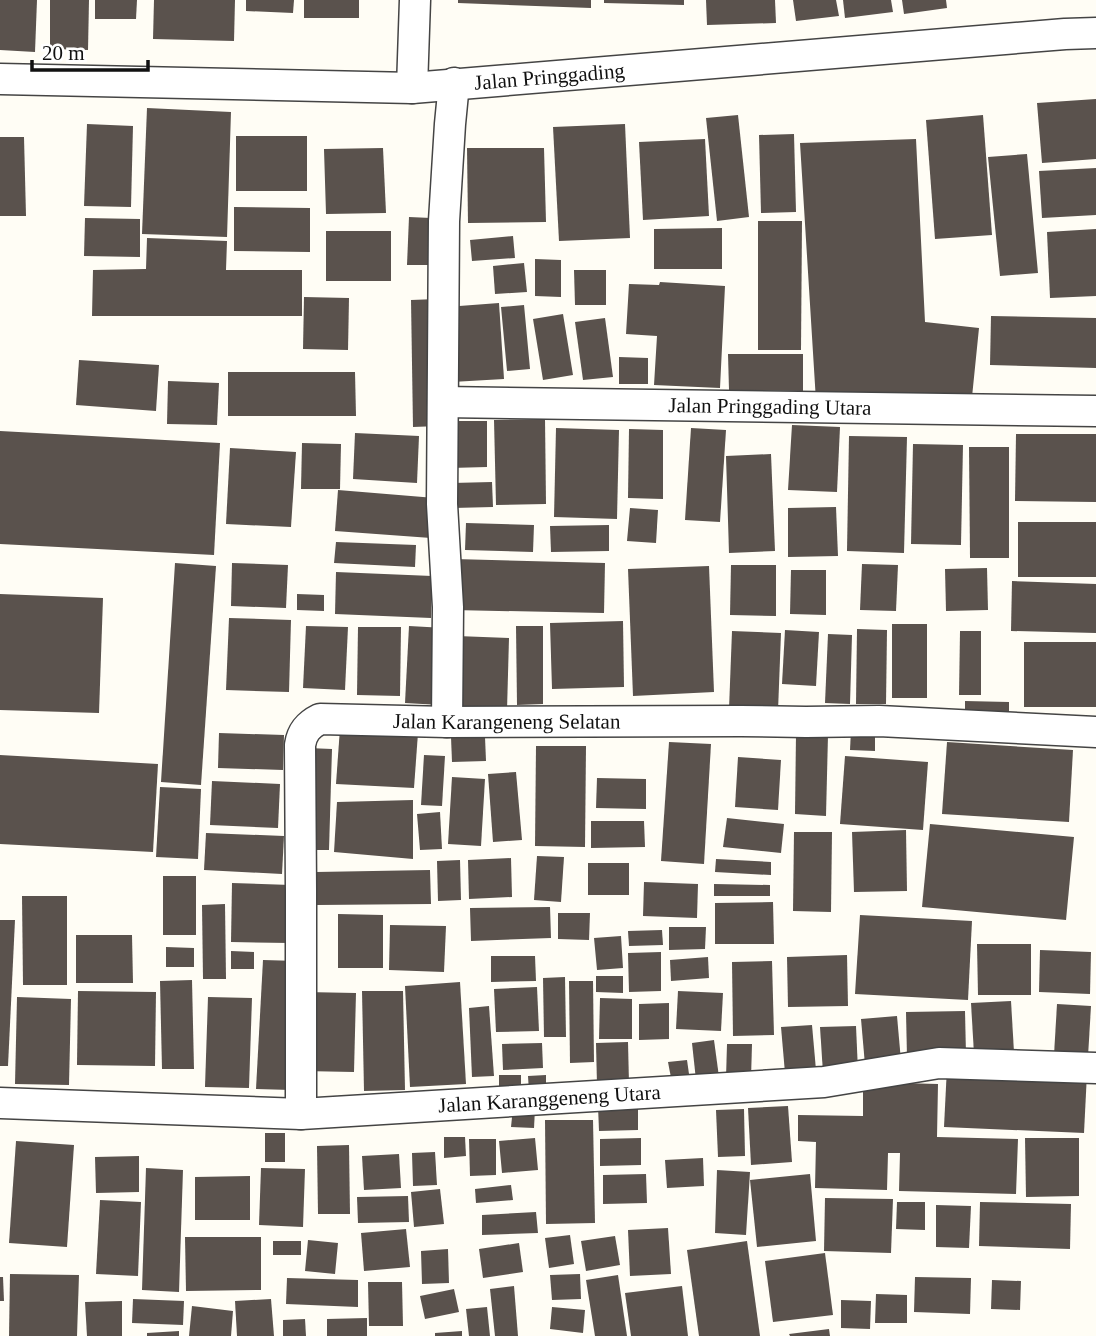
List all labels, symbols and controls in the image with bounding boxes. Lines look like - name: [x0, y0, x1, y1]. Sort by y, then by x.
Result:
- scale bar: [32, 28, 147, 72]
- text: 20 m: [42, 41, 85, 65]
- street label: Jalan Pringgading: [473, 58, 626, 95]
- street label: Jalan Pringgading Utara: [668, 393, 872, 420]
- street label: Jalan Karangeneng Selatan: [393, 709, 621, 734]
- street label: Jalan Karanggeneng Utara: [437, 1080, 662, 1118]

